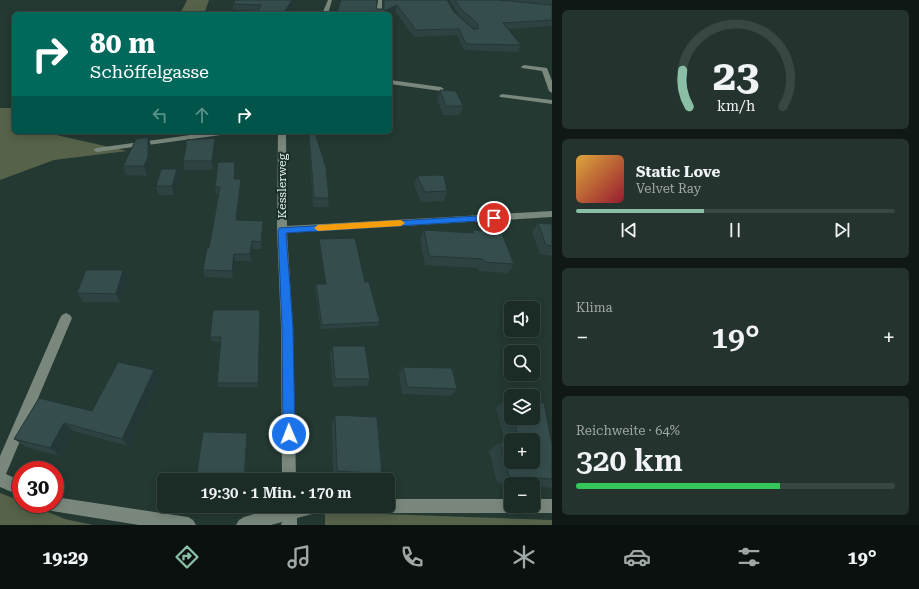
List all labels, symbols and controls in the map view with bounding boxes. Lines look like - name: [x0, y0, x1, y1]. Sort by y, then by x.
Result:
- text: 80 m: [90, 27, 155, 60]
- icon: right: [24, 28, 76, 80]
- text: 23: [712, 51, 759, 100]
- text: Schöffelgasse: [90, 61, 209, 82]
- text: km/h: [716, 98, 755, 114]
- icon: left: [149, 104, 171, 126]
- icon: ahead: [191, 104, 213, 126]
- icon: right: [233, 104, 255, 126]
- street label: Kesslerweg: [275, 153, 289, 218]
- text: Static Love: [636, 163, 720, 181]
- text: Velvet Ray: [636, 181, 701, 196]
- pin: [477, 201, 511, 235]
- icon: arrive: [483, 207, 505, 229]
- icon: previous: [618, 219, 640, 241]
- icon: pause: [724, 219, 746, 241]
- icon: next: [831, 219, 853, 241]
- text: Klima: [576, 300, 613, 315]
- map controls: [504, 301, 540, 513]
- button: sound: [504, 301, 540, 337]
- text: 19°: [711, 320, 760, 355]
- text: −: [576, 325, 588, 350]
- text: +: [883, 325, 895, 350]
- button: search: [504, 345, 540, 381]
- button: layers: [504, 389, 540, 425]
- position arrow: [268, 413, 310, 455]
- text: Reichweite · 64%: [576, 423, 680, 438]
- button: +: [504, 433, 540, 469]
- text: 320 km: [576, 443, 683, 478]
- speed limit sign: 30: [12, 461, 64, 513]
- button: −: [504, 477, 540, 513]
- text: 19:30 · 1 Min. · 170 m: [200, 484, 352, 502]
- icon: directions: [173, 543, 201, 571]
- icon: music: [285, 543, 313, 571]
- icon: phone: [398, 543, 426, 571]
- icon: climate: [510, 543, 538, 571]
- icon: car: [623, 543, 651, 571]
- icon: filters: [735, 543, 763, 571]
- text: 19:29: [42, 547, 88, 568]
- text: 19°: [848, 547, 877, 568]

